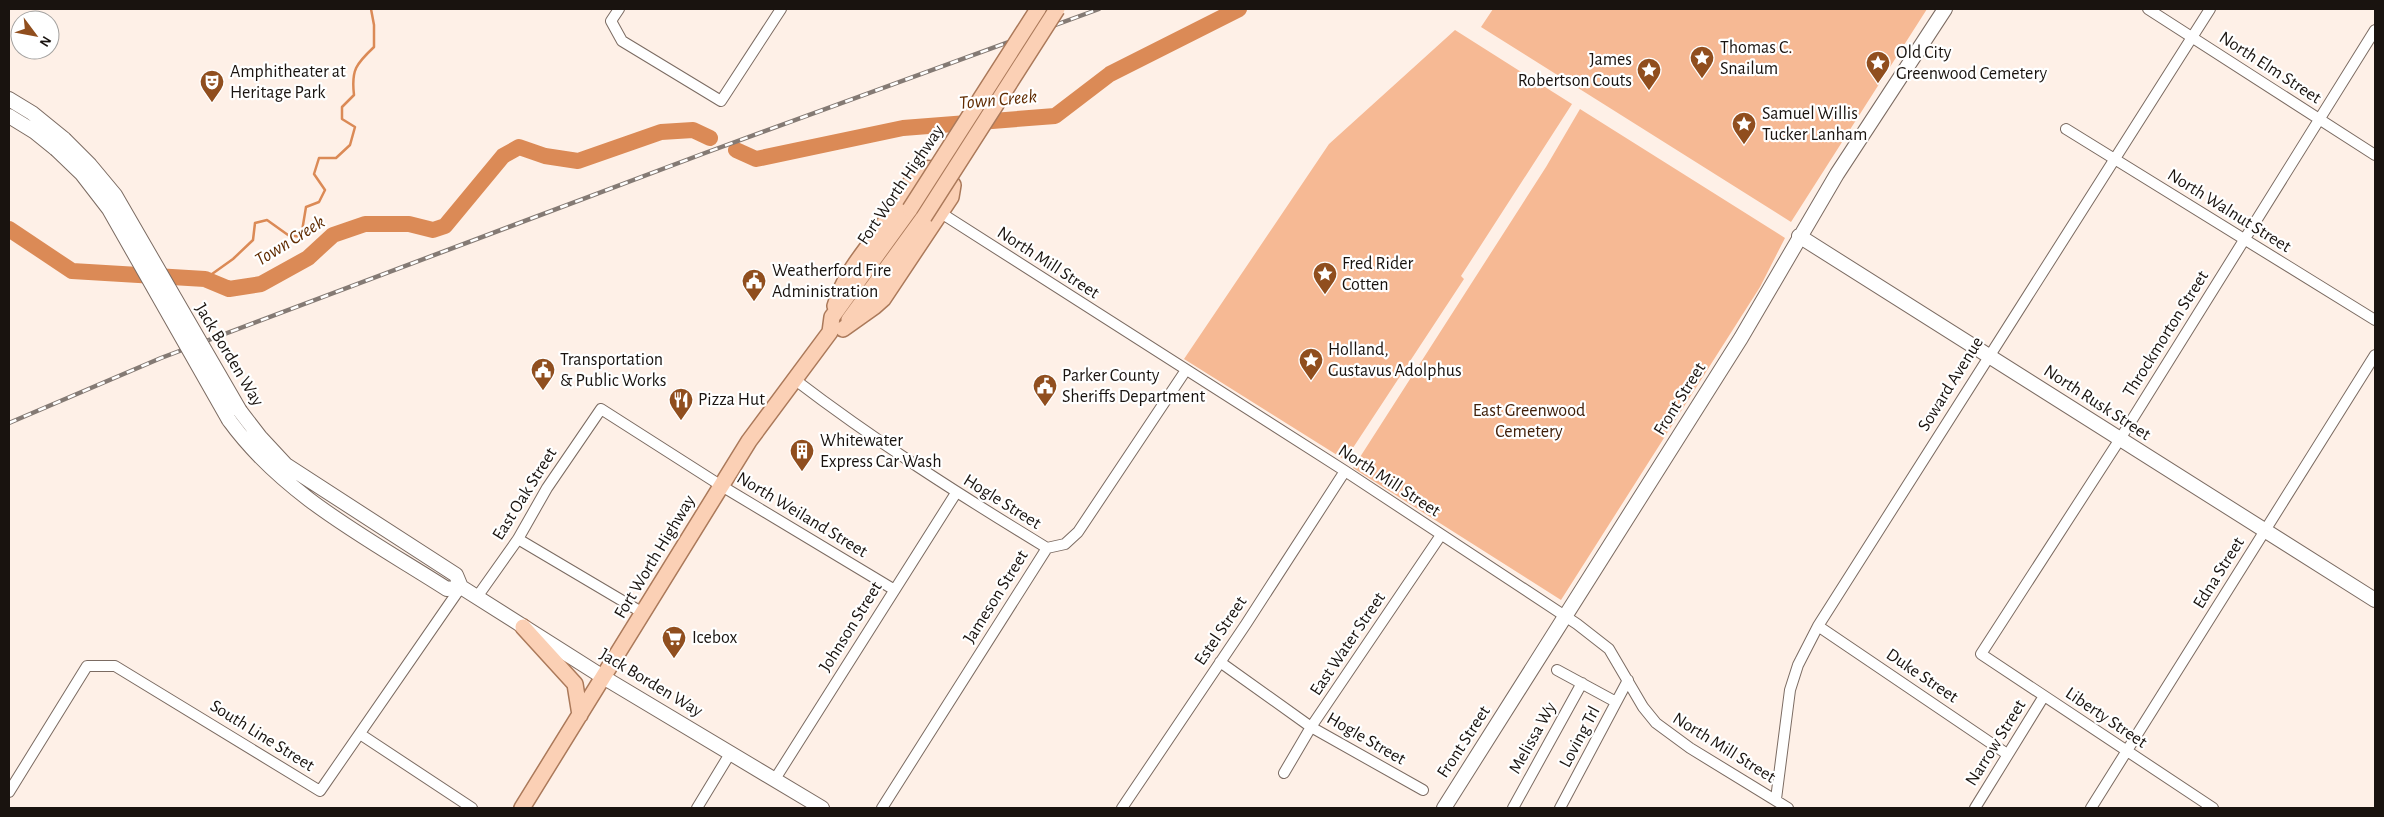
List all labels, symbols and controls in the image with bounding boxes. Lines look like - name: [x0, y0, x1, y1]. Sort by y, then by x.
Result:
- north arrow: [10, 10, 60, 60]
- street label: North Elm Street: [2216, 29, 2324, 108]
- text: N: [37, 34, 54, 49]
- place label: Thomas C. Snailum: [1720, 39, 1793, 78]
- place label: Old City Greenwood Cemetery: [1896, 44, 2047, 83]
- place icon: Thomas C. Snailum: [1689, 45, 1715, 79]
- place icon: Old City Greenwood Cemetery: [1865, 50, 1891, 84]
- place label: James Robertson Couts: [1518, 51, 1632, 90]
- place icon: James Robertson Couts: [1636, 57, 1662, 91]
- place label: Amphitheater at Heritage Park: [230, 63, 346, 102]
- theatre icon: Amphitheater at Heritage Park: [199, 69, 225, 103]
- water label: Town Creek: [958, 87, 1038, 113]
- place label: Samuel Willis Tucker Lanham: [1762, 105, 1867, 144]
- place icon: Samuel Willis Tucker Lanham: [1731, 111, 1757, 145]
- street label: Fort Worth Highway: [854, 122, 948, 248]
- street label: North Walnut Street: [2164, 166, 2294, 256]
- water label: Town Creek: [252, 212, 328, 270]
- street label: North Mill Street: [994, 224, 1102, 303]
- place label: Fred Rider Cotten: [1342, 255, 1414, 294]
- place icon: Fred Rider Cotten: [1312, 261, 1338, 295]
- place label: Weatherford Fire Administration: [772, 262, 891, 301]
- street label: Throckmorton Street: [2120, 267, 2212, 400]
- public building icon: Weatherford Fire Administration: [741, 268, 767, 302]
- street label: Jack Borden Way: [191, 301, 267, 410]
- street label: Soward Avenue: [1915, 334, 1987, 434]
- place label: Holland, Gustavus Adolphus: [1328, 341, 1462, 380]
- place icon: Holland, Gustavus Adolphus: [1298, 347, 1324, 381]
- place label: Transportation & Public Works: [560, 351, 666, 390]
- public building icon: Transportation & Public Works: [530, 357, 556, 391]
- street label: Front Street: [1651, 359, 1709, 439]
- street label: North Rusk Street: [2040, 362, 2154, 444]
- place label: Parker County Sheriffs Department: [1062, 367, 1205, 406]
- public building icon: Parker County Sheriffs Department: [1032, 373, 1058, 407]
- restaurant icon: Pizza Hut: [668, 387, 694, 421]
- place label: Pizza Hut: [698, 391, 765, 409]
- park label: East Greenwood Cemetery: [1473, 402, 1585, 441]
- place label: Whitewater Express Car Wash: [820, 432, 942, 471]
- building icon: Whitewater Express Car Wash: [789, 438, 815, 472]
- street label: North Mill Street: [1335, 442, 1443, 521]
- street label: East Oak Street: [489, 444, 561, 543]
- street label: North Weiland Street: [734, 469, 871, 561]
- street label: Hogle Street: [960, 471, 1044, 533]
- street label: Fort Worth Highway: [611, 492, 699, 622]
- street label: Edna Street: [2190, 534, 2248, 612]
- street label: Jameson Street: [960, 547, 1032, 647]
- street label: Johnson Street: [816, 579, 886, 675]
- street label: East Water Street: [1307, 589, 1389, 699]
- street label: Estel Street: [1191, 593, 1251, 669]
- supermarket icon: Icebox: [661, 625, 687, 659]
- place label: Icebox: [692, 629, 737, 647]
- street label: Jack Borden Way: [597, 645, 706, 721]
- street label: Duke Street: [1883, 646, 1961, 707]
- street label: Liberty Street: [2062, 684, 2150, 752]
- street label: South Line Street: [207, 697, 317, 775]
- street label: Narrow Street: [1962, 697, 2030, 789]
- street label: Melissa Wy: [1506, 699, 1560, 777]
- street label: Front Street: [1434, 703, 1494, 781]
- street label: Loving Trl: [1556, 703, 1604, 771]
- street label: Hogle Street: [1324, 709, 1409, 769]
- street label: North Mill Street: [1670, 709, 1779, 787]

